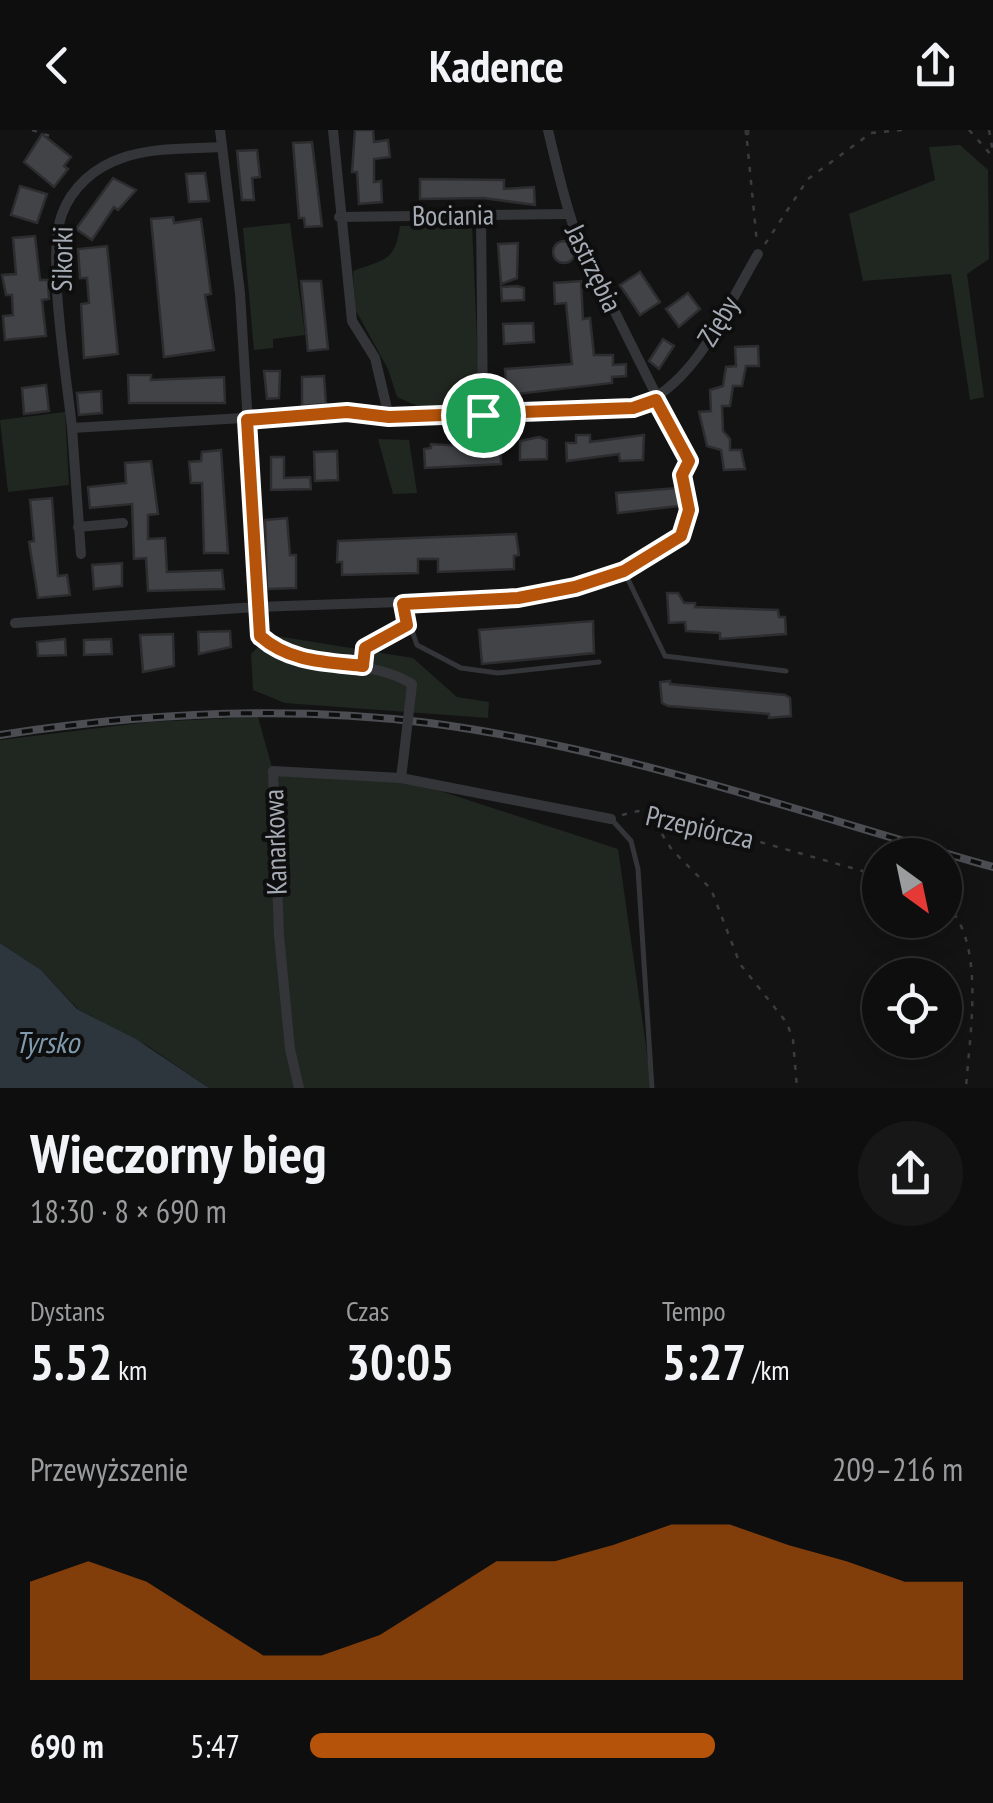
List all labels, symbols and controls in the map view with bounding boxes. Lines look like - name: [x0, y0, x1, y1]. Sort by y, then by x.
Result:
- text: Kadence: [429, 36, 564, 94]
- icon: back: [30, 38, 85, 93]
- icon: share: [908, 38, 963, 93]
- street label: Bociania: [412, 195, 494, 234]
- street label: Jastrzębia: [557, 217, 632, 318]
- street label: Sikorki: [42, 226, 81, 292]
- street label: Zięby: [688, 288, 747, 353]
- pin: [441, 373, 526, 458]
- icon: arrive: [456, 388, 511, 443]
- street label: Kanarkowa: [254, 789, 295, 895]
- street label: Przepiórcza: [642, 796, 758, 857]
- north arrow: [862, 838, 962, 938]
- map controls: [862, 838, 962, 1058]
- button: locate: [862, 958, 962, 1058]
- water label: Tyrsko: [15, 1022, 81, 1061]
- text: Wieczorny bieg: [30, 1117, 327, 1188]
- button: share: [858, 1121, 963, 1226]
- text: 18:30 · 8 × 690 m: [30, 1190, 227, 1232]
- text: Dystans: [30, 1292, 105, 1329]
- text: Czas: [346, 1292, 389, 1329]
- text: Tempo: [662, 1292, 726, 1329]
- text: 5.52: [30, 1329, 112, 1394]
- text: 30:05: [346, 1329, 454, 1394]
- text: 5:27: [662, 1329, 746, 1394]
- text: km: [112, 1351, 147, 1388]
- text: /km: [746, 1351, 790, 1388]
- text: Przewyższenie: [30, 1448, 188, 1490]
- text: 209–216 m: [832, 1448, 963, 1490]
- text: 690 m: [30, 1725, 104, 1767]
- text: 5:47: [190, 1725, 240, 1767]

